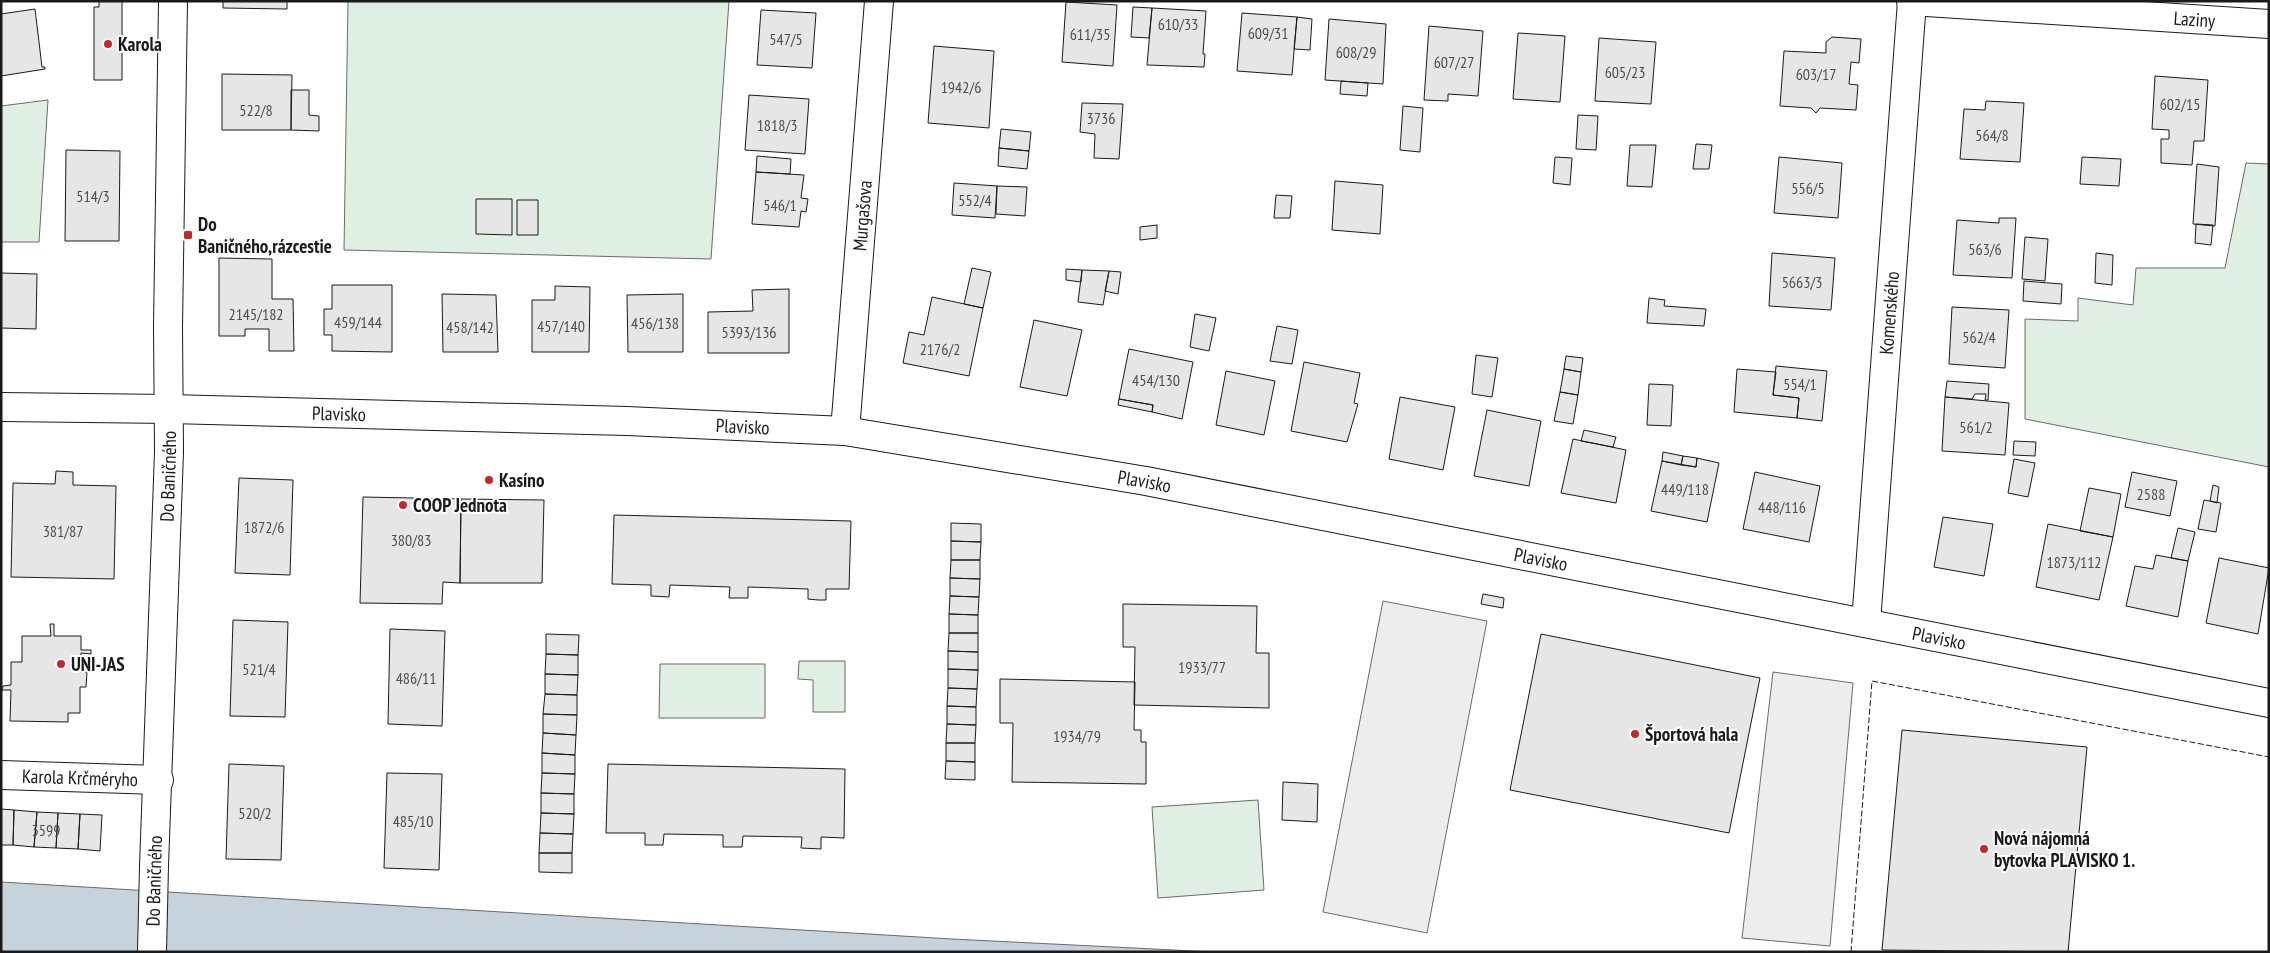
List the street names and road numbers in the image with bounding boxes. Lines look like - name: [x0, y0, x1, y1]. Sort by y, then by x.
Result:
- street label: Laziny: [2173, 6, 2217, 33]
- street label: Murgašova: [847, 179, 877, 252]
- street label: Komenského: [1874, 270, 1904, 355]
- street label: Plavisko: [312, 401, 366, 426]
- street label: Plavisko: [715, 413, 770, 440]
- street label: Do Baničného: [154, 431, 181, 522]
- street label: Plavisko: [1116, 464, 1173, 498]
- street label: Plavisko: [1512, 542, 1570, 576]
- street label: Plavisko: [1910, 621, 1968, 655]
- street label: Karola Krčméryho: [21, 764, 138, 791]
- street label: Do Baničného: [141, 835, 167, 927]

